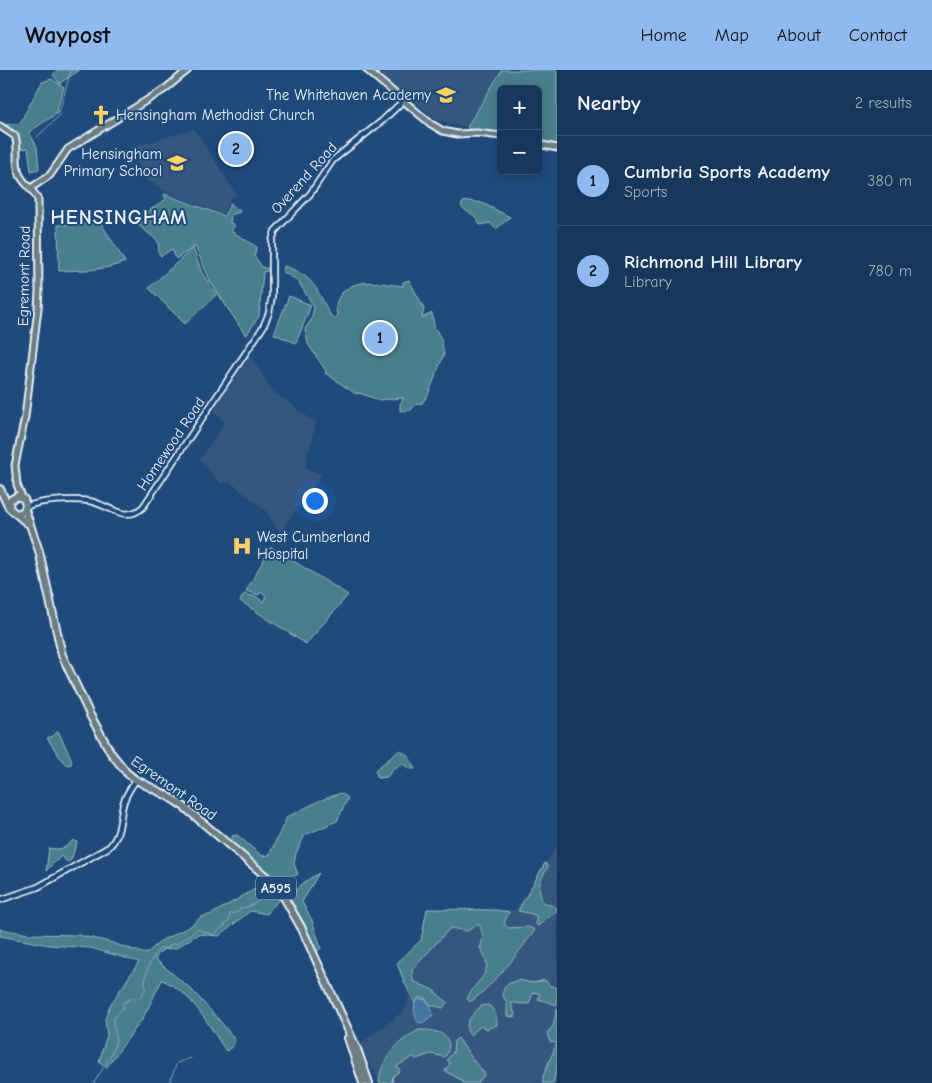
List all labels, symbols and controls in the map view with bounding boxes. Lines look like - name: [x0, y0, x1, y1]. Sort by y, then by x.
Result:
- text: Waypost: [25, 21, 110, 49]
- text: Home: [640, 25, 687, 46]
- text: Map: [715, 25, 749, 46]
- text: About: [777, 25, 821, 46]
- text: Contact: [849, 25, 907, 46]
- school or university icon: The Whitehaven Academy: [435, 84, 457, 106]
- map controls: [497, 85, 542, 175]
- button: +: [497, 85, 542, 130]
- place label: The Whitehaven Academy: [266, 86, 431, 104]
- text: Nearby: [577, 91, 641, 115]
- text: 2 results: [855, 94, 912, 112]
- church icon: Hensingham Methodist Church: [90, 104, 112, 126]
- place label: Hensingham Methodist Church: [116, 106, 315, 124]
- pin: 2: [220, 130, 252, 168]
- button: −: [497, 130, 542, 175]
- street label: Overend Road: [267, 139, 341, 217]
- place label: Hensingham Primary School: [64, 145, 162, 180]
- school or university icon: Hensingham Primary School: [166, 152, 188, 174]
- text: Cumbria Sports Academy: [624, 161, 830, 183]
- text: 1: [590, 172, 596, 190]
- text: 380 m: [867, 172, 912, 190]
- text: Sports: [624, 183, 667, 201]
- district label: HENSINGHAM: [51, 206, 187, 229]
- street label: Egremont Road: [14, 226, 34, 326]
- text: Richmond Hill Library: [624, 251, 802, 273]
- text: 2: [589, 262, 597, 280]
- text: 780 m: [868, 262, 912, 280]
- text: Library: [624, 273, 672, 291]
- pin: 1: [364, 319, 396, 357]
- street label: Homewood Road: [133, 394, 209, 494]
- your location: [302, 488, 328, 514]
- place label: West Cumberland Hospital: [257, 528, 370, 563]
- hospital icon: West Cumberland Hospital: [231, 535, 253, 557]
- street label: Egremont Road: [128, 752, 220, 824]
- road number: A595: [256, 876, 296, 900]

